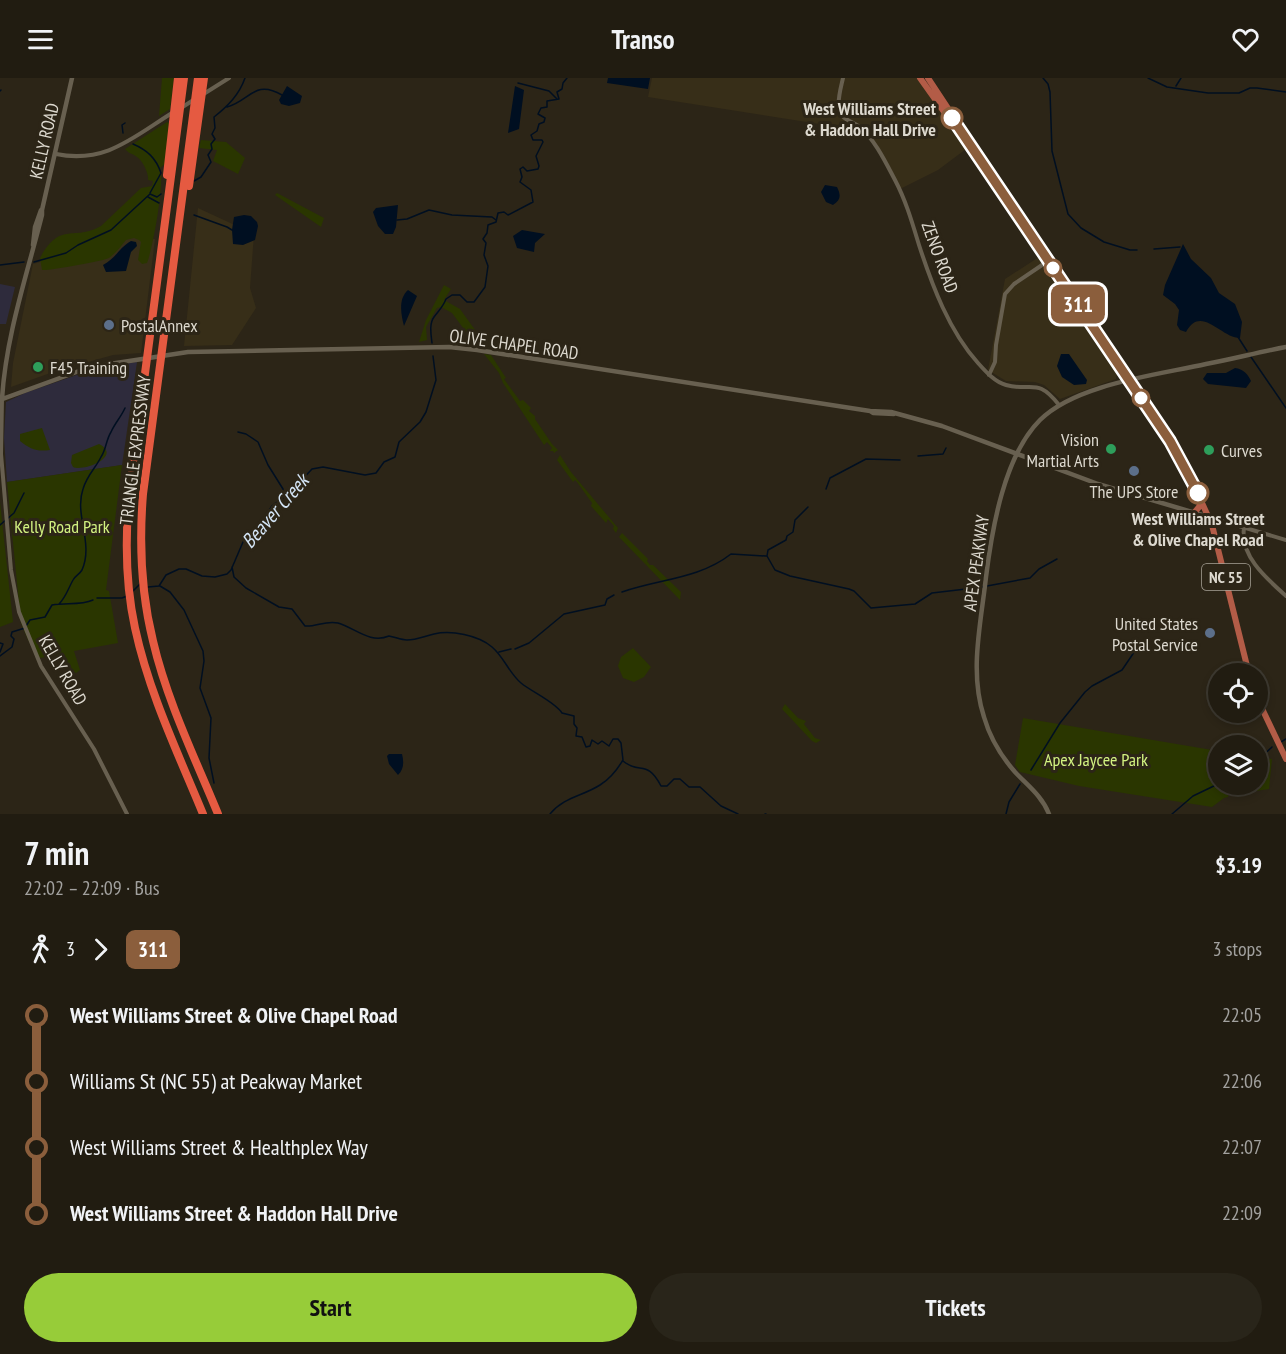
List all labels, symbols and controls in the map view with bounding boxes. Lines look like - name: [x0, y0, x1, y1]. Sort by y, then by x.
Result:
- text: Transo: [611, 22, 675, 56]
- icon: menu: [24, 23, 57, 56]
- icon: heart: [1229, 23, 1262, 56]
- place label: West Williams Street & Haddon Hall Drive: [802, 97, 937, 141]
- street label: KELLY ROAD: [24, 101, 64, 181]
- marker: West Williams Street & Haddon Hall Drive: [941, 107, 963, 129]
- street label: ZENO ROAD: [916, 218, 964, 296]
- unlabelled marker: [1044, 259, 1062, 277]
- line badge: 311: [1044, 284, 1112, 324]
- text: 311: [1063, 291, 1093, 318]
- place label: PostalAnnex: [121, 314, 198, 337]
- marker: PostalAnnex: [102, 318, 116, 332]
- street label: OLIVE CHAPEL ROAD: [448, 324, 580, 364]
- place label: F45 Training: [50, 356, 127, 379]
- marker: F45 Training: [31, 360, 45, 374]
- street label: TRIANGLE EXPRESSWAY: [114, 373, 156, 526]
- unlabelled marker: [1132, 389, 1150, 407]
- place label: Vision Martial Arts: [1026, 428, 1099, 472]
- place label: Curves: [1221, 439, 1262, 462]
- marker: Vision Martial Arts: [1104, 442, 1118, 456]
- marker: Curves: [1202, 443, 1216, 457]
- marker: The UPS Store: [1127, 464, 1141, 478]
- water label: Beaver Creek: [236, 467, 316, 553]
- place label: The UPS Store: [1090, 480, 1178, 503]
- marker: West Williams Street & Olive Chapel Road: [1187, 482, 1209, 504]
- place label: West Williams Street & Olive Chapel Road: [1131, 507, 1265, 551]
- street label: APEX PEAKWAY: [958, 513, 994, 613]
- park label: Kelly Road Park: [14, 515, 110, 538]
- road number: NC 55: [1202, 564, 1250, 590]
- place label: United States Postal Service: [1112, 612, 1198, 656]
- marker: United States Postal Service: [1203, 626, 1217, 640]
- street label: KELLY ROAD: [34, 631, 92, 709]
- map controls: [1208, 663, 1268, 795]
- button: locate: [1208, 663, 1268, 723]
- button: layers: [1208, 735, 1268, 795]
- park label: Apex Jaycee Park: [1044, 748, 1148, 771]
- text: 7 min: [24, 831, 89, 874]
- text: $3.19: [1215, 851, 1262, 879]
- text: 22:02 – 22:09 · Bus: [24, 875, 159, 901]
- icon: walk: [24, 933, 57, 966]
- icon: forward: [84, 933, 117, 966]
- text: 3: [66, 936, 75, 962]
- text: 311: [138, 936, 168, 963]
- text: 3 stops: [1213, 936, 1262, 962]
- text: West Williams Street & Olive Chapel Road: [70, 1001, 398, 1029]
- text: 22:05: [1222, 1002, 1262, 1028]
- text: Williams St (NC 55) at Peakway Market: [70, 1067, 362, 1095]
- text: 22:06: [1222, 1068, 1262, 1094]
- text: West Williams Street & Healthplex Way: [70, 1133, 368, 1161]
- text: 22:07: [1222, 1134, 1262, 1160]
- text: West Williams Street & Haddon Hall Drive: [70, 1199, 398, 1227]
- text: 22:09: [1222, 1200, 1262, 1226]
- button: Start: [24, 1273, 637, 1342]
- button: Tickets: [649, 1273, 1262, 1342]

